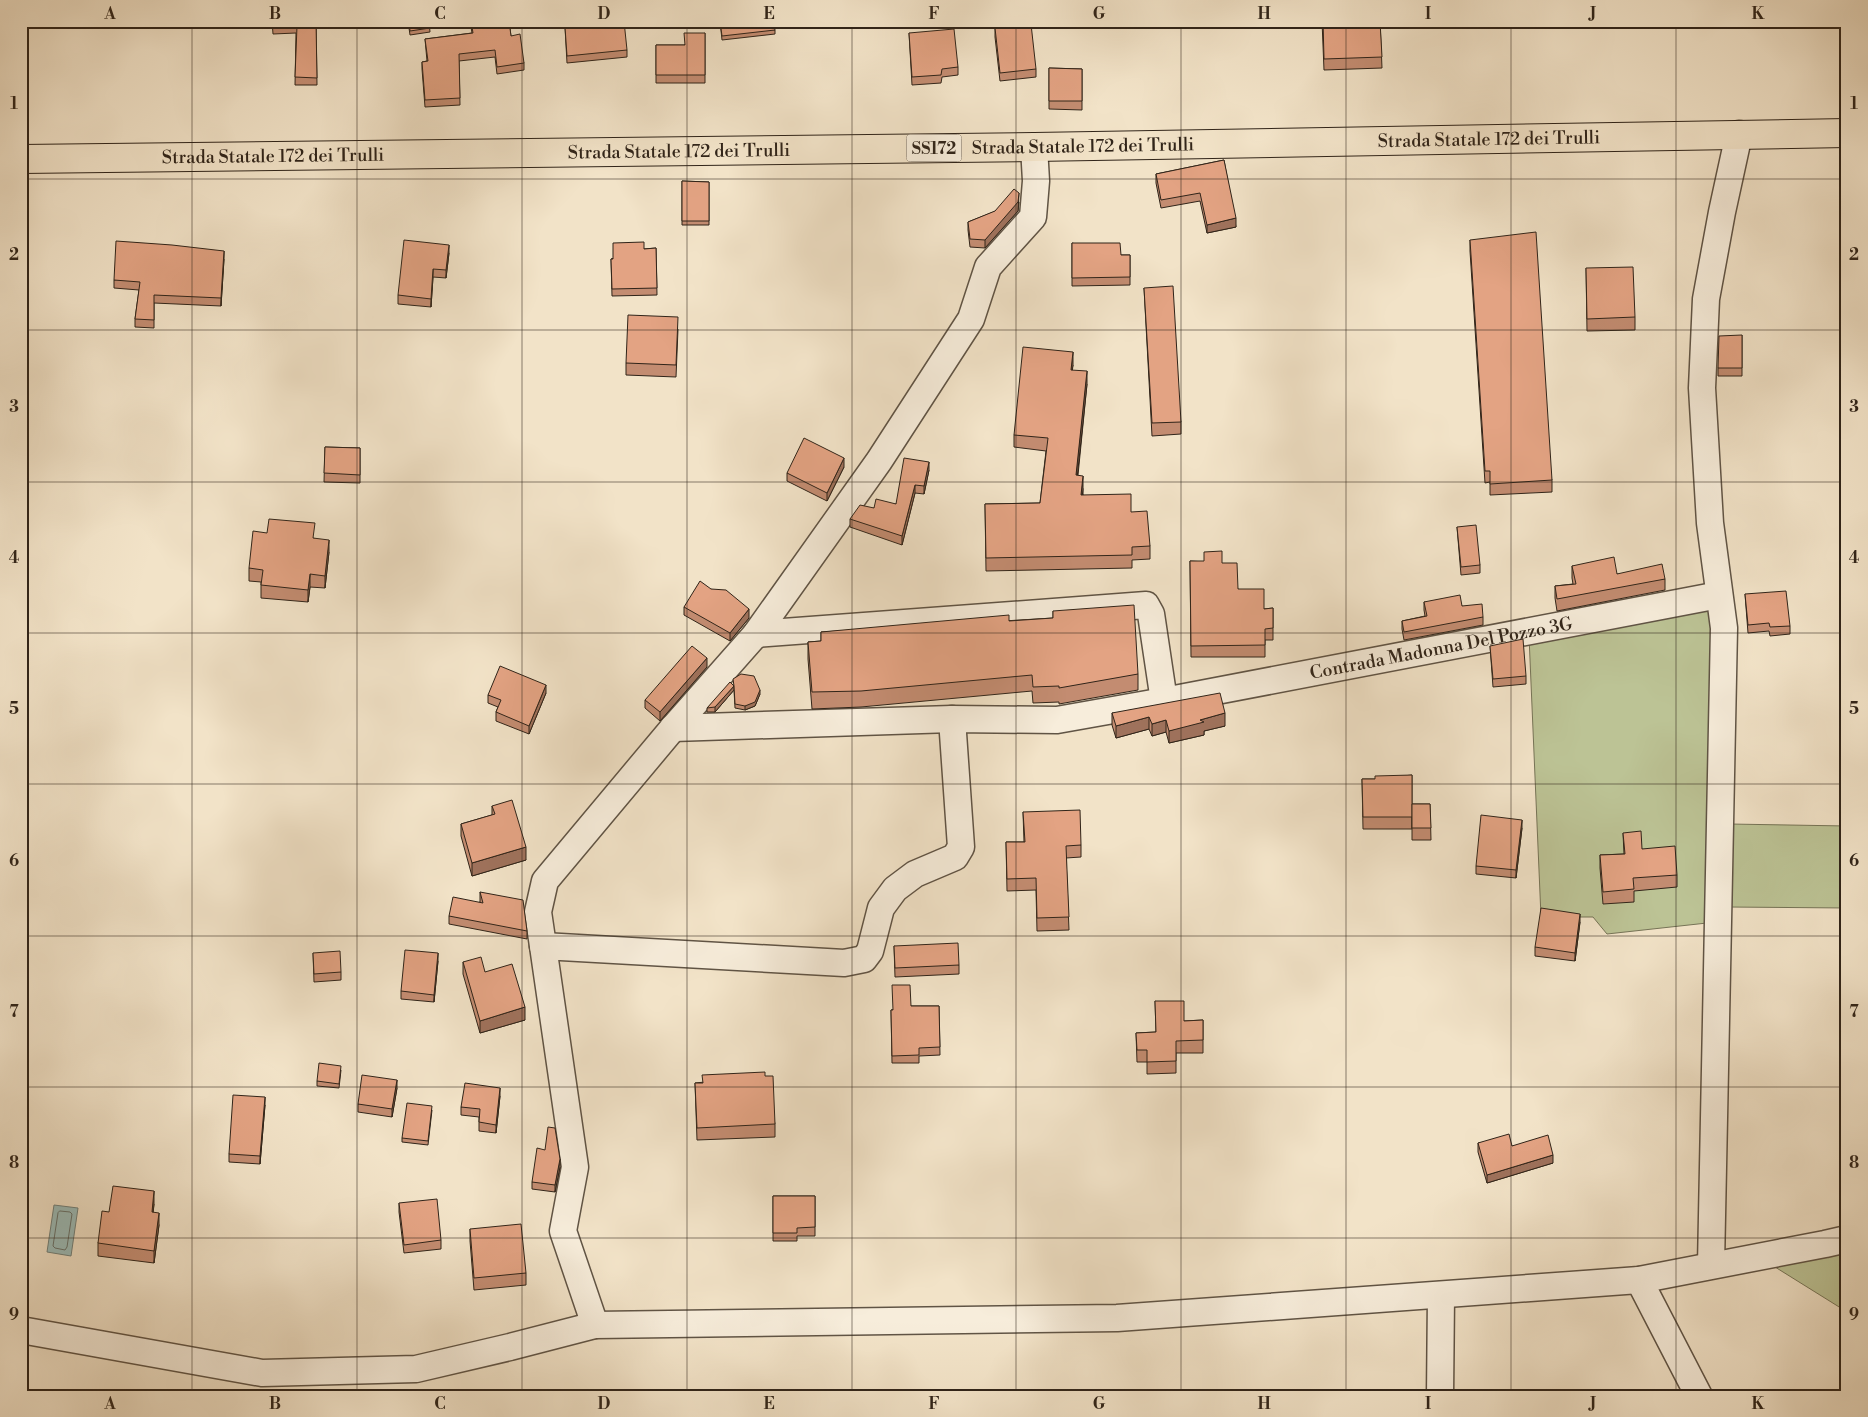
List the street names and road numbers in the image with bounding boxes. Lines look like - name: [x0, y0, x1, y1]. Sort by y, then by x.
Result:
- street label: Strada Statale 172 dei Trulli: [1377, 126, 1600, 153]
- street label: Strada Statale 172 dei Trulli: [972, 133, 1194, 160]
- road number: SS172: [906, 134, 962, 162]
- street label: Strada Statale 172 dei Trulli: [568, 139, 790, 165]
- street label: Strada Statale 172 dei Trulli: [162, 144, 384, 169]
- street label: Contrada Madonna Del Pozzo 3G: [1308, 612, 1575, 685]

